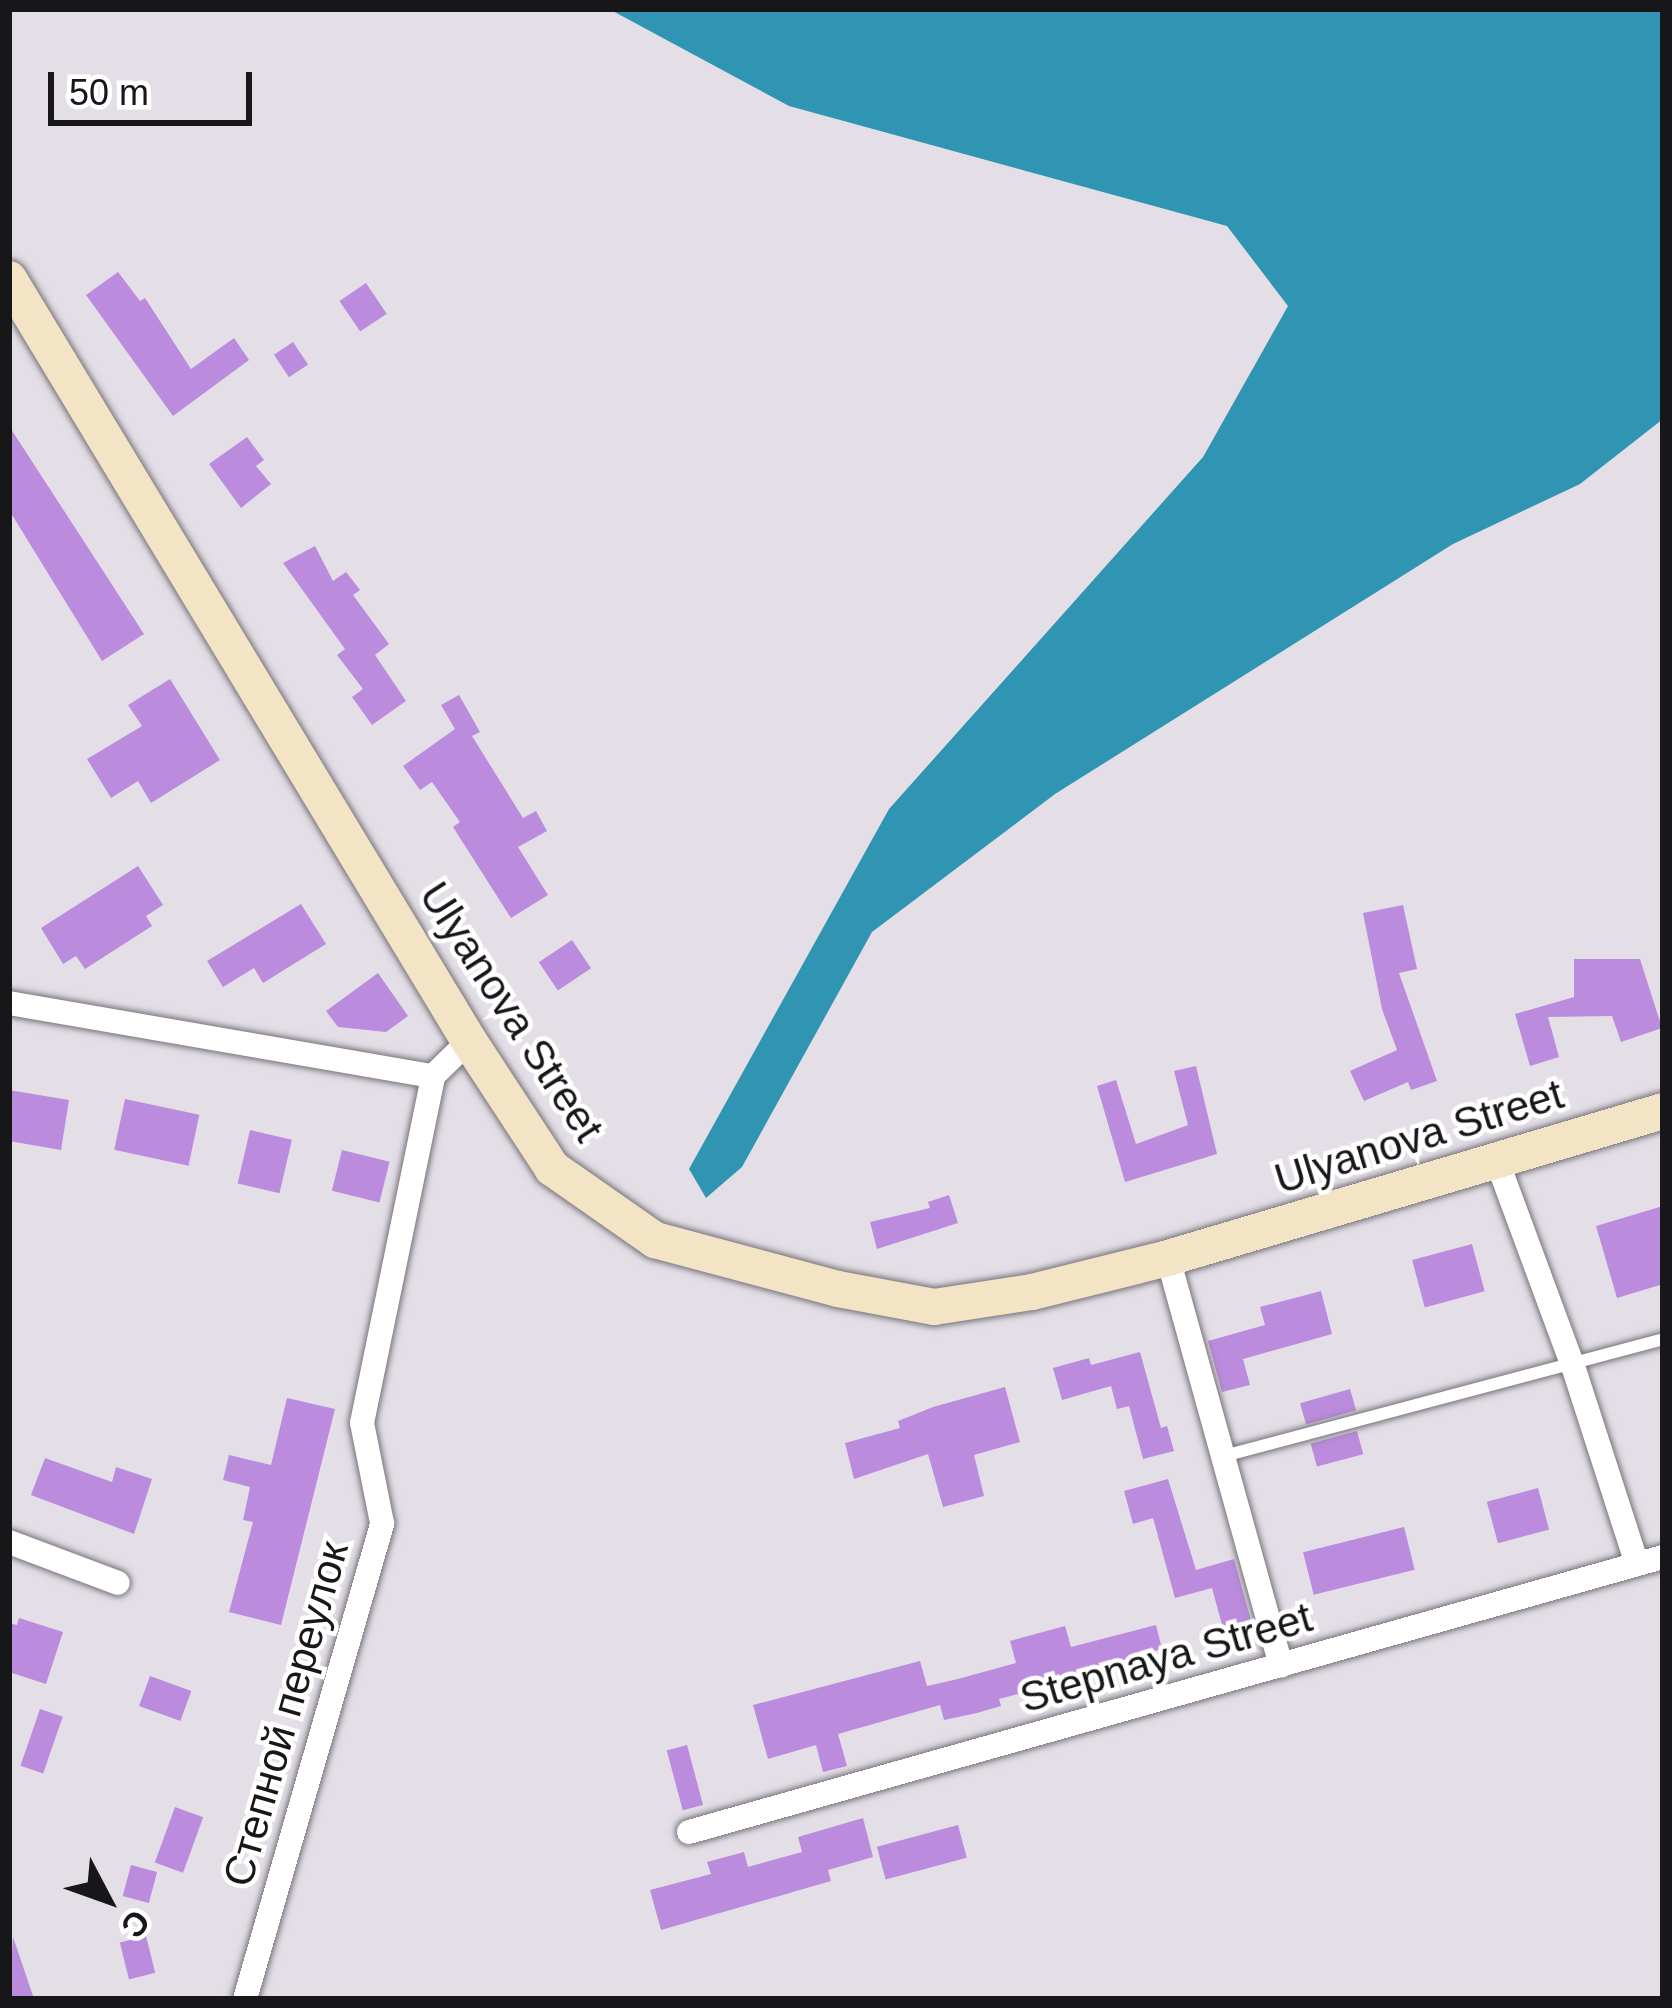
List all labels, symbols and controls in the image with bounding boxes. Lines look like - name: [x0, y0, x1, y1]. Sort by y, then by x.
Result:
- scale bar: [54, 48, 258, 122]
- text: 50 m: [69, 72, 149, 113]
- street label: Ulyanova Street: [408, 873, 614, 1151]
- street label: Ulyanova Street: [1269, 1069, 1569, 1205]
- street label: Степной переулок: [213, 1536, 359, 1892]
- street label: Stepnaya Street: [1014, 1592, 1318, 1724]
- north arrow: [48, 1840, 168, 1960]
- text: С: [114, 1903, 157, 1945]

